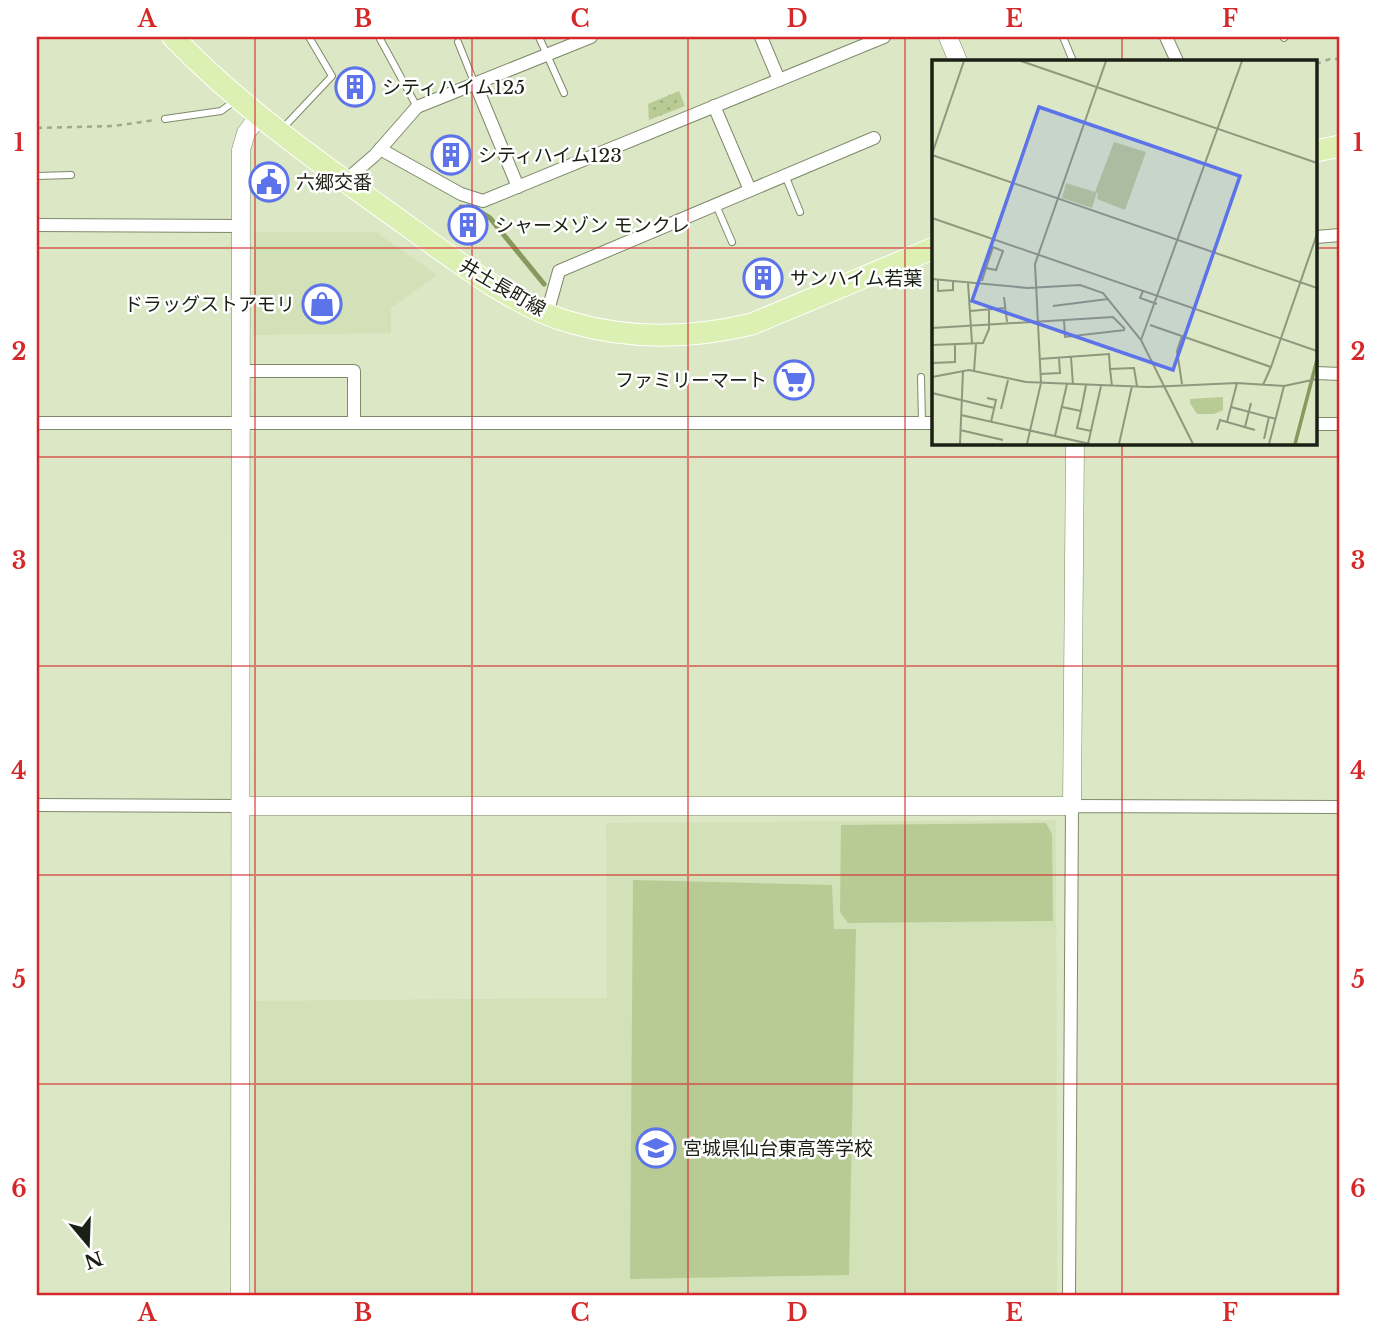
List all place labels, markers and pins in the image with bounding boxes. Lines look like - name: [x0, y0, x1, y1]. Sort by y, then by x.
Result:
- building icon: シティハイム125: [334, 66, 376, 108]
- place label: シティハイム125: [382, 76, 525, 99]
- building icon: シティハイム123: [430, 134, 472, 176]
- place label: シティハイム123: [478, 144, 622, 167]
- public building icon: 六郷交番: [248, 161, 290, 203]
- place label: 六郷交番: [296, 171, 372, 194]
- building icon: シャーメゾン モンクレ: [447, 204, 489, 246]
- place label: シャーメゾン モンクレ: [495, 214, 690, 237]
- building icon: サンハイム若葉: [742, 257, 784, 299]
- place label: サンハイム若葉: [790, 267, 922, 290]
- shop icon: ドラッグストアモリ: [301, 283, 343, 325]
- place label: ドラッグストアモリ: [124, 293, 295, 316]
- supermarket icon: ファミリーマート: [773, 359, 815, 401]
- place label: ファミリーマート: [615, 369, 767, 392]
- school or university icon: 宮城県仙台東高等学校: [635, 1127, 677, 1169]
- place label: 宮城県仙台東高等学校: [683, 1137, 873, 1160]

